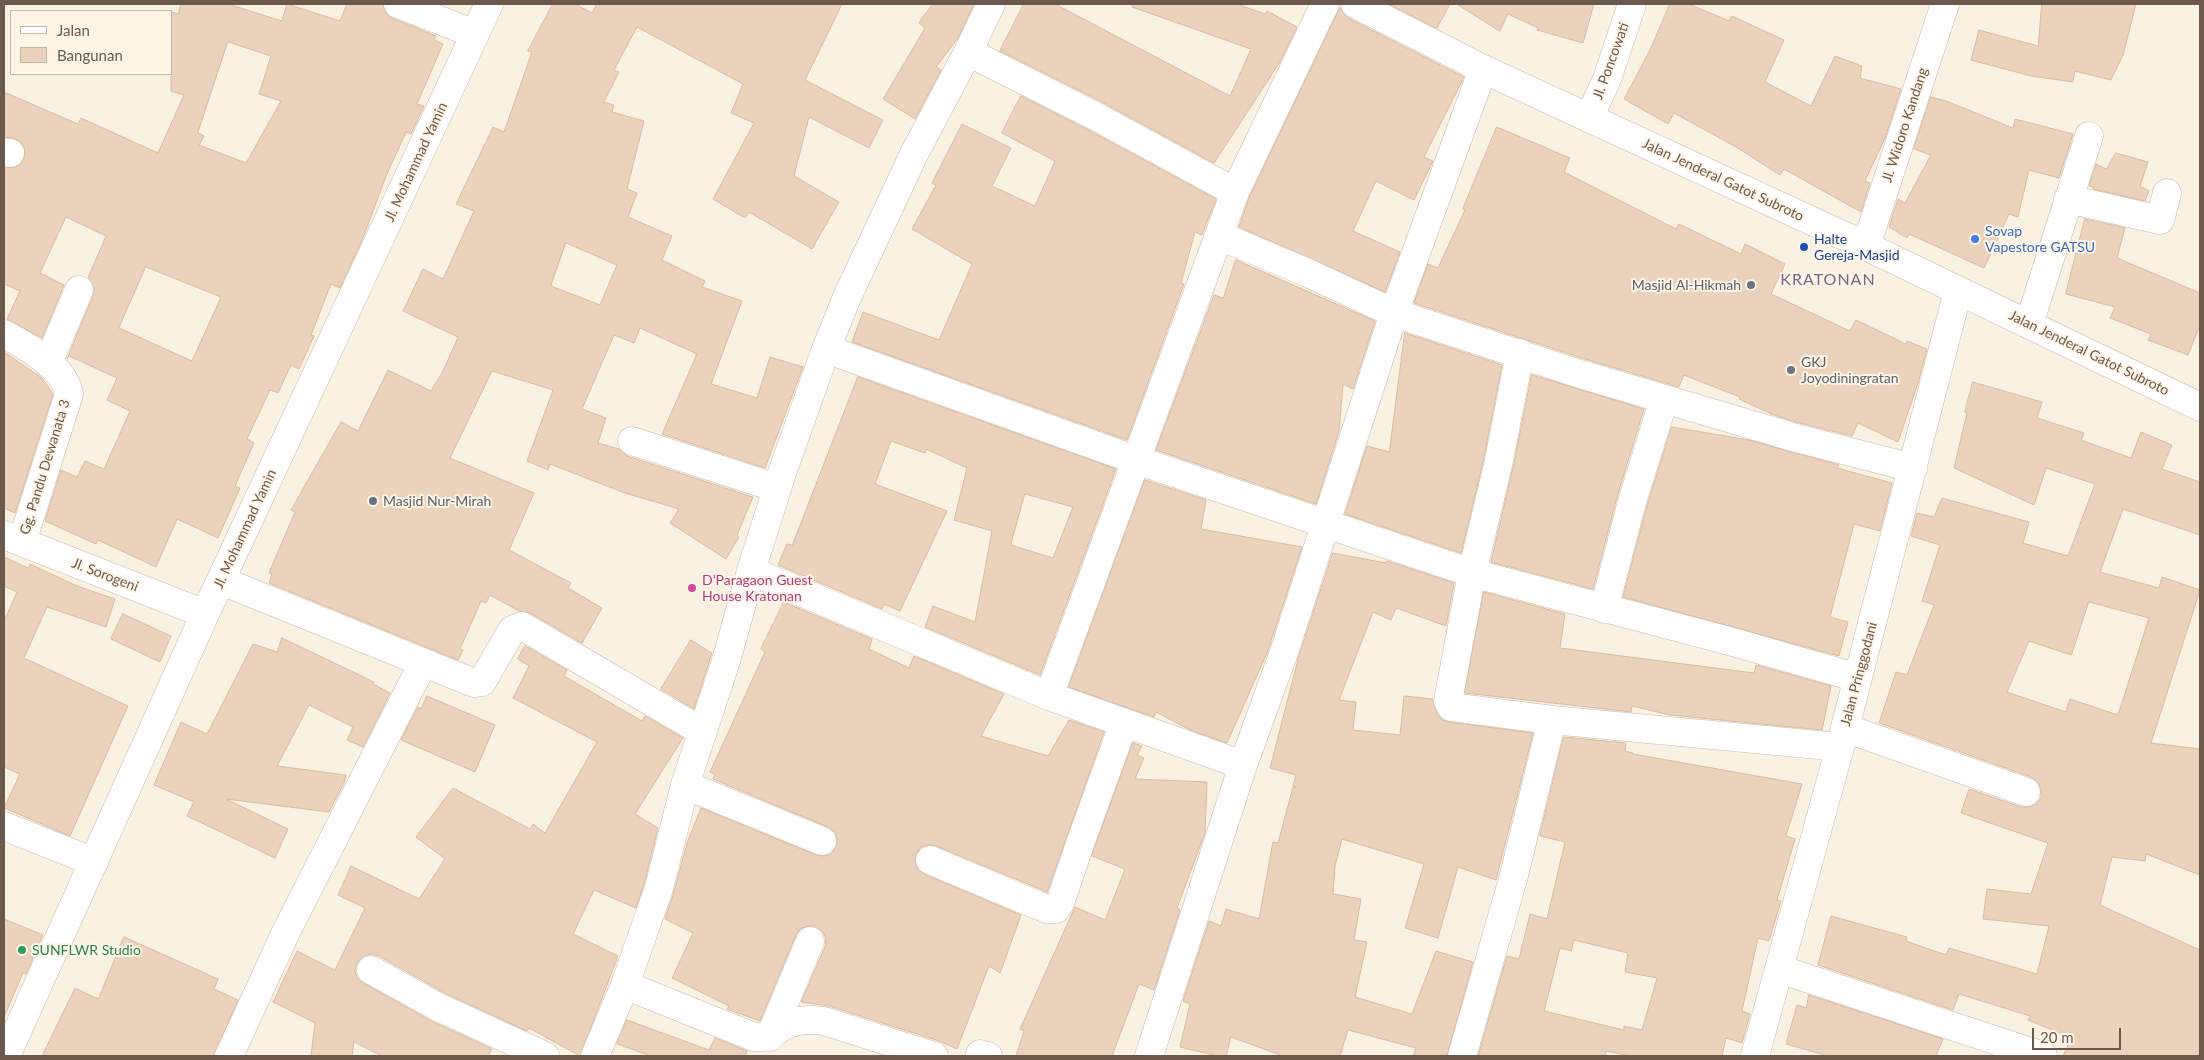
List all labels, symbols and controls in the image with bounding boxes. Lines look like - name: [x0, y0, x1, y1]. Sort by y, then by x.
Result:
- legend: [10, 10, 172, 75]
- street label: Jl. Poncowati: [1589, 20, 1633, 102]
- text: Jalan: [57, 21, 90, 39]
- text: Bangunan: [57, 46, 123, 64]
- street label: Jl. Widoro Kandang: [1879, 65, 1931, 185]
- street label: Jl. Mohammad Yamin: [381, 100, 451, 224]
- street label: Jalan Jenderal Gatot Subroto: [1640, 135, 1806, 225]
- place label: Sovap Vapestore GATSU: [1985, 223, 2095, 256]
- place label: Halte Gereja-Masjid: [1814, 231, 1900, 264]
- marker: Sovap Vapestore GATSU: [1969, 233, 1981, 245]
- marker: Halte Gereja-Masjid: [1798, 241, 1810, 253]
- district label: KRATONAN: [1779, 270, 1877, 290]
- place label: Masjid Al-Hikmah: [1632, 277, 1741, 293]
- marker: Masjid Al-Hikmah: [1745, 279, 1757, 291]
- street label: Jalan Jenderal Gatot Subroto: [2006, 307, 2172, 399]
- place label: GKJ Joyodiningratan: [1801, 354, 1898, 387]
- marker: GKJ Joyodiningratan: [1785, 364, 1797, 376]
- street label: Gg. Pandu Dewanata 3: [16, 397, 74, 537]
- street label: Jl. Mohammad Yamin: [210, 467, 280, 591]
- place label: Masjid Nur-Mirah: [383, 493, 491, 509]
- marker: Masjid Nur-Mirah: [367, 495, 379, 507]
- street label: Jl. Sorogeni: [69, 555, 141, 595]
- place label: D'Paragaon Guest House Kratonan: [702, 572, 813, 604]
- marker: D'Paragaon Guest House Kratonan: [686, 582, 698, 594]
- street label: Jalan Pringgodani: [1837, 620, 1881, 728]
- place label: SUNFLWR Studio: [32, 942, 141, 958]
- marker: SUNFLWR Studio: [16, 944, 28, 956]
- scale bar: [2034, 1018, 2123, 1050]
- text: 20 m: [2040, 1028, 2074, 1046]

